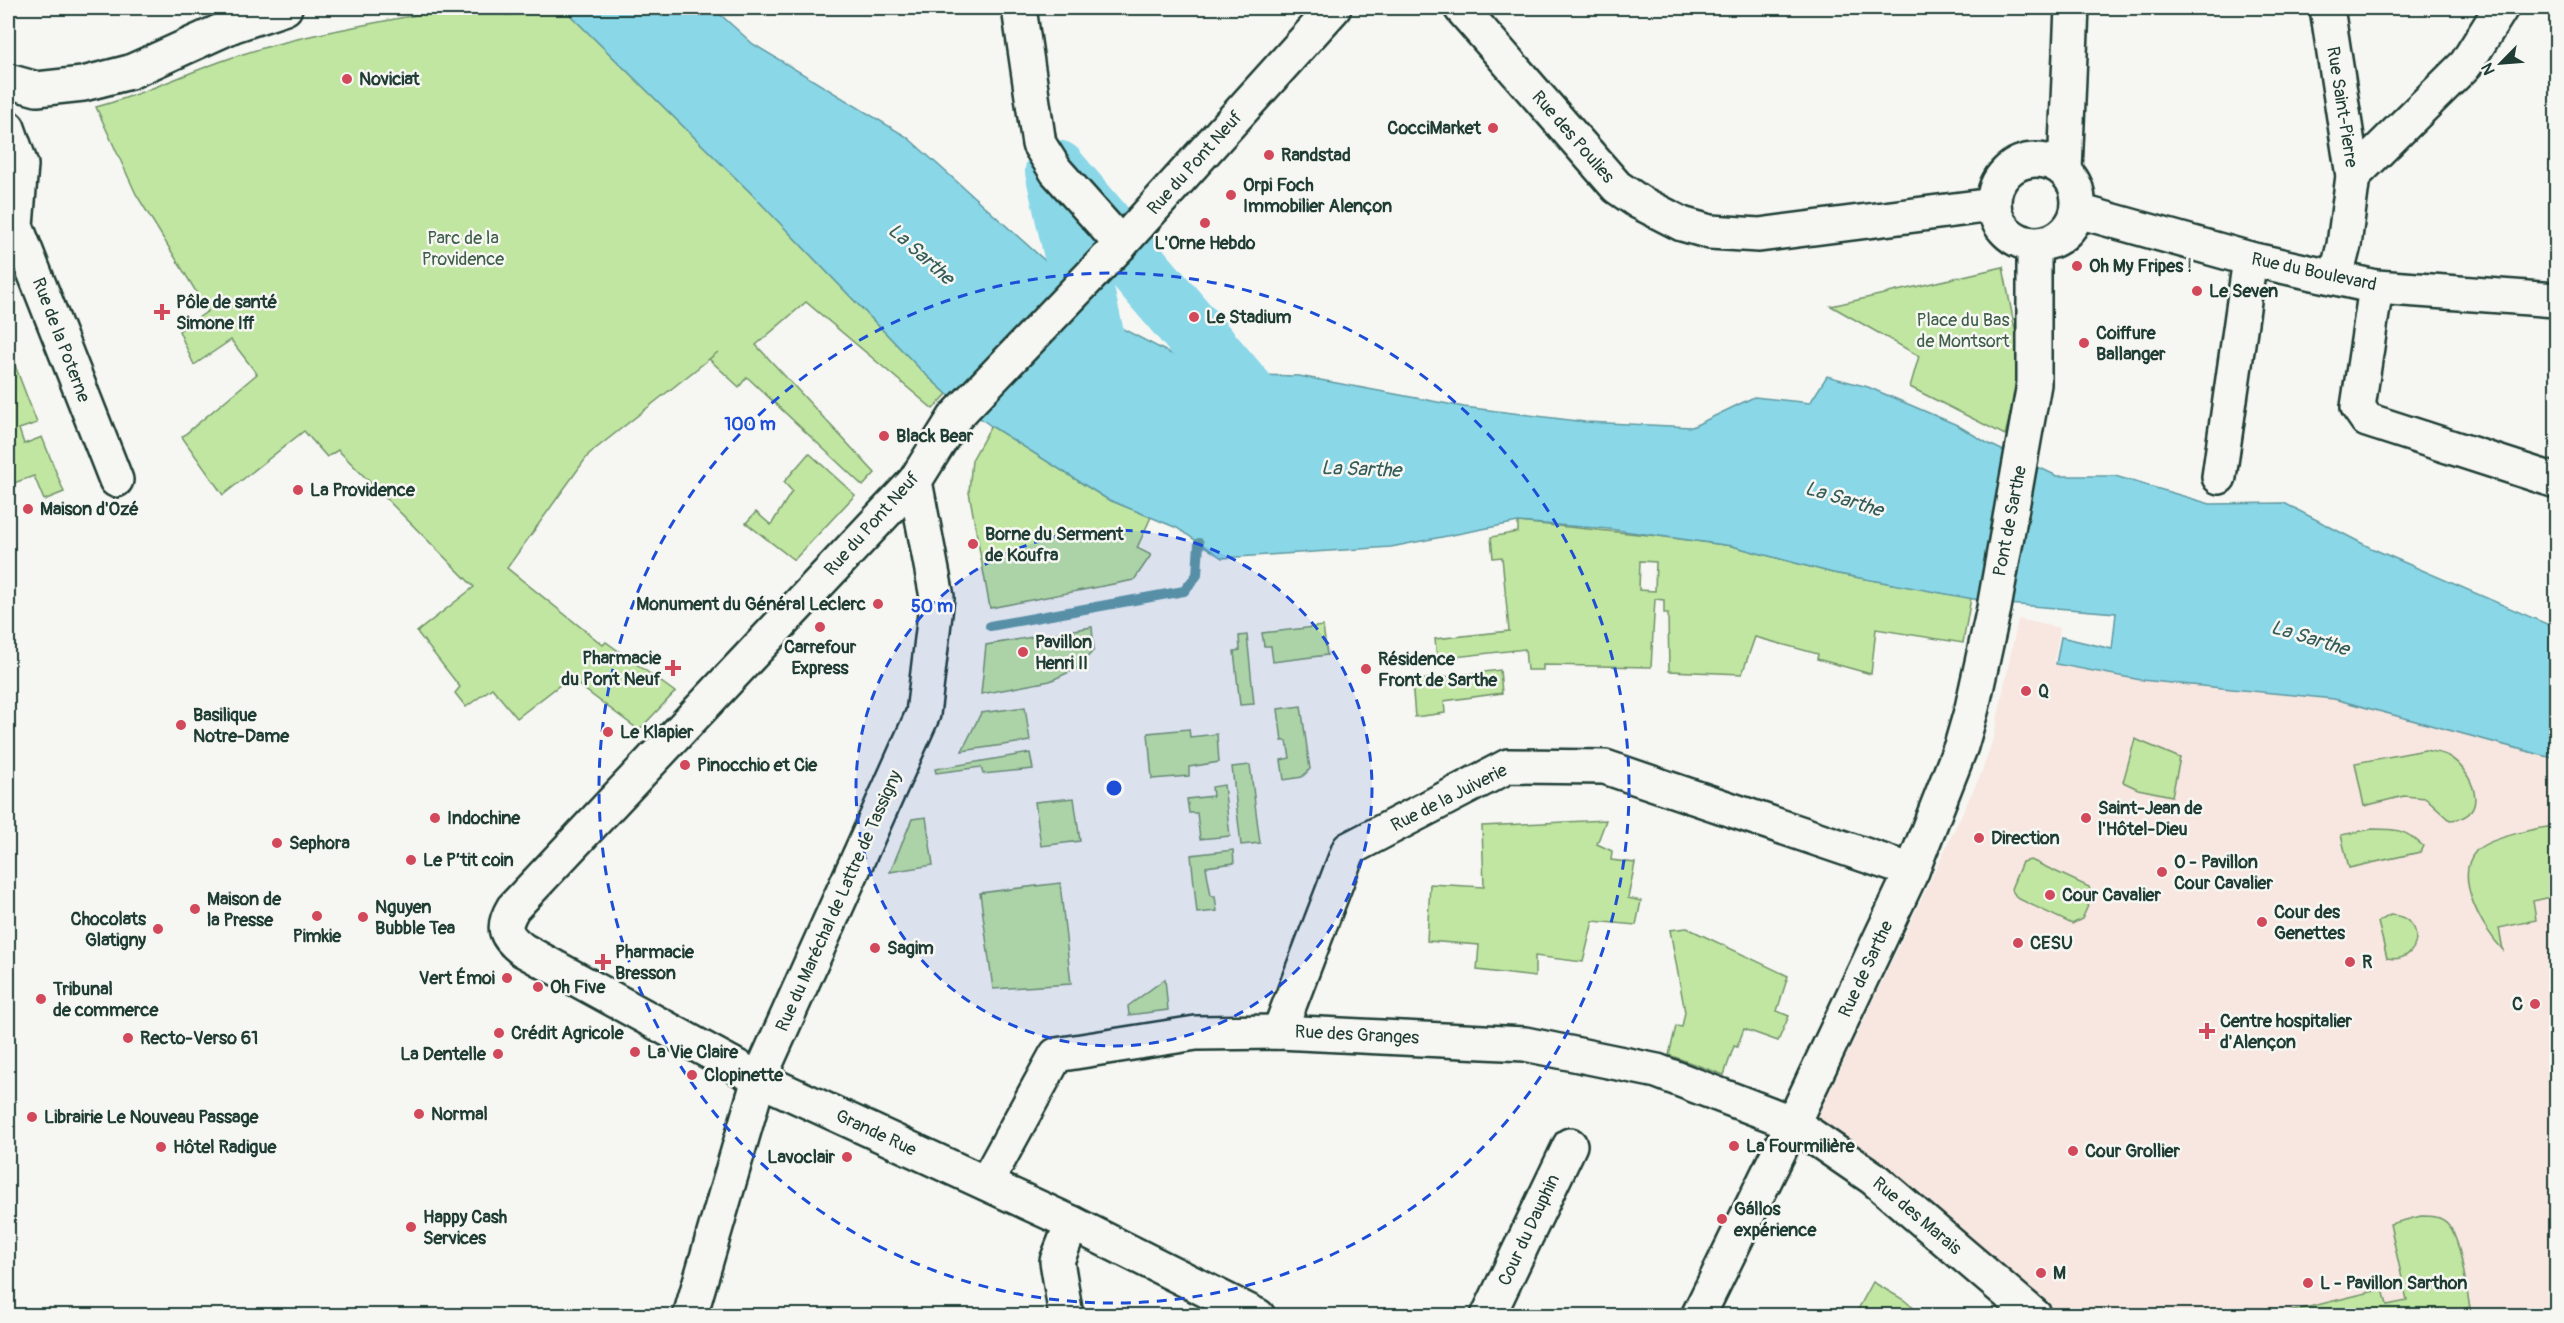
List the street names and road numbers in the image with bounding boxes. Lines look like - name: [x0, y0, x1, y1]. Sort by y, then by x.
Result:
- street label: Rue Saint-Pierre: [2321, 45, 2363, 169]
- street label: Rue des Poulies: [1527, 86, 1619, 188]
- street label: Rue du Pont Neuf: [1142, 106, 1248, 220]
- street label: Rue du Boulevard: [2249, 248, 2379, 296]
- street label: Rue de la Poterne: [27, 274, 95, 406]
- street label: Pont de Sarthe: [1988, 464, 2032, 578]
- street label: Rue du Pont Neuf: [819, 467, 925, 581]
- street label: Rue de la Juiverie: [1387, 759, 1511, 837]
- street label: Rue du Maréchal de Lattre de Tassigny: [771, 767, 907, 1035]
- street label: Rue de Sarthe: [1834, 917, 1898, 1021]
- street label: Rue des Granges: [1294, 1020, 1420, 1050]
- street label: Grande Rue: [832, 1104, 920, 1162]
- street label: Cour du Dauphin: [1493, 1170, 1565, 1290]
- street label: Rue des Marais: [1868, 1172, 1966, 1260]

